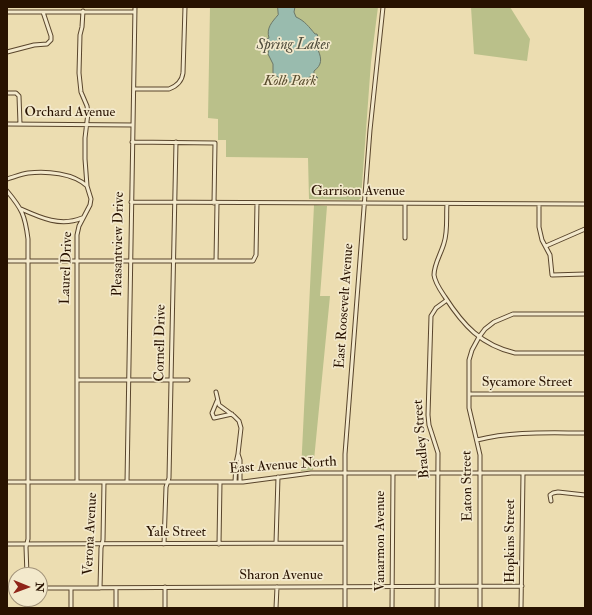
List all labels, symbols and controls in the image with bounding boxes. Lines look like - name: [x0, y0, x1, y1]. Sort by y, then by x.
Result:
- water label: Spring Lakes: [256, 37, 330, 55]
- park label: Kolb Park: [264, 74, 316, 90]
- street label: Orchard Avenue: [25, 105, 115, 121]
- street label: Garrison Avenue: [311, 184, 405, 200]
- street label: Pleasantview Drive: [110, 191, 128, 297]
- street label: Laurel Drive: [57, 231, 77, 305]
- street label: East Roosevelt Avenue: [332, 243, 358, 369]
- street label: Cornell Drive: [152, 304, 170, 382]
- street label: Sycamore Street: [482, 375, 572, 391]
- street label: Bradley Street: [410, 399, 434, 479]
- street label: Eaton Street: [459, 450, 477, 522]
- street label: East Avenue North: [229, 454, 337, 478]
- street label: Vanarmon Avenue: [373, 491, 389, 591]
- street label: Verona Avenue: [80, 492, 102, 576]
- street label: Hopkins Street: [503, 499, 519, 583]
- street label: Yale Street: [146, 525, 206, 541]
- north arrow: [8, 567, 48, 607]
- street label: Sharon Avenue: [239, 568, 323, 584]
- text: N: [33, 582, 46, 592]

